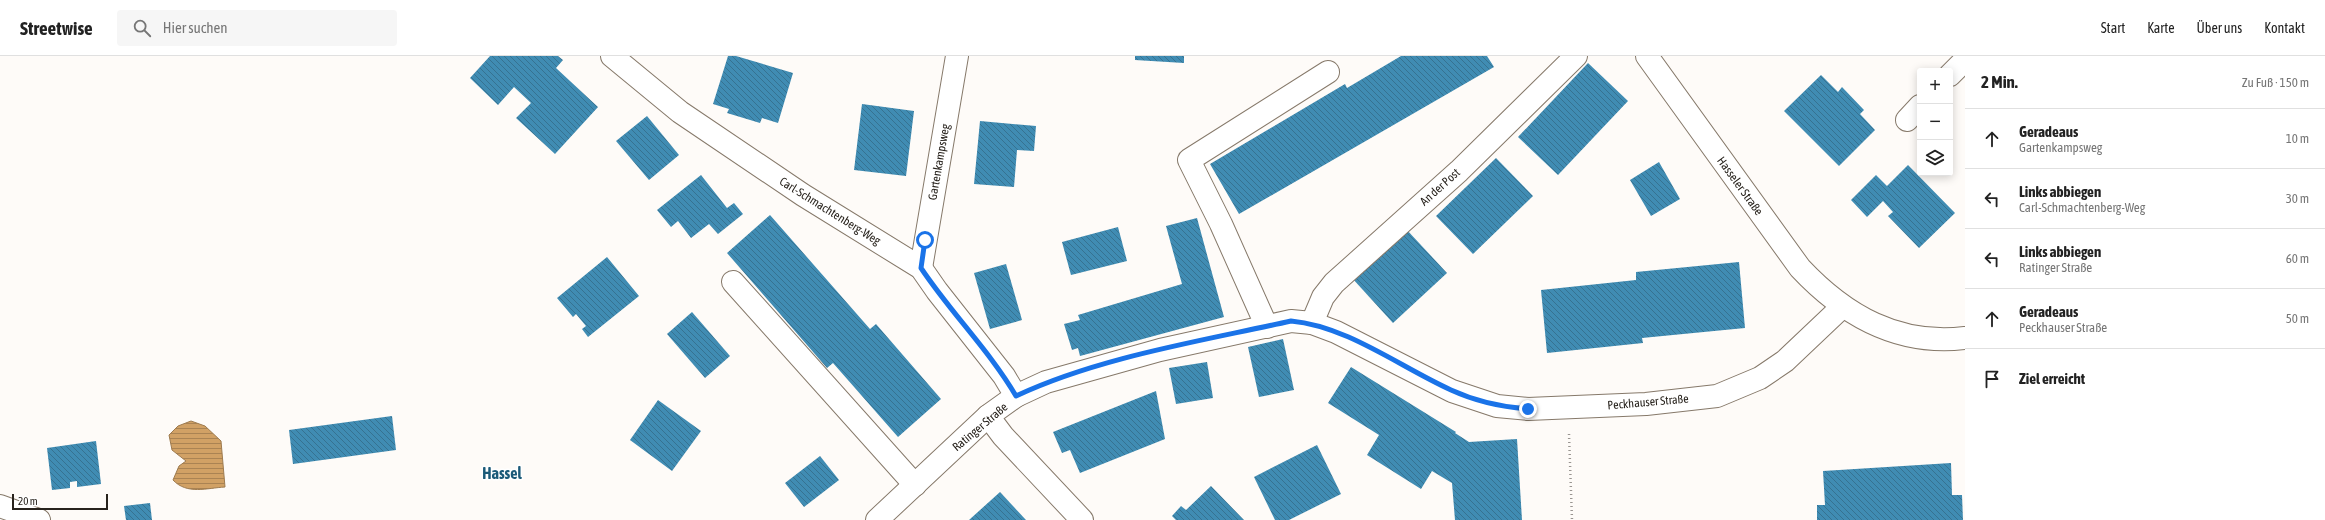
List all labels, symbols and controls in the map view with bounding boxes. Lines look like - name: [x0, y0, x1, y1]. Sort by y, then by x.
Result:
- search box: [117, 10, 397, 46]
- text: Streetwise: [20, 17, 93, 39]
- icon: search: [131, 17, 153, 39]
- text: Hier suchen: [163, 19, 228, 36]
- text: Start: [2101, 20, 2125, 36]
- text: Karte: [2147, 20, 2175, 36]
- text: Über uns: [2197, 20, 2242, 36]
- text: Kontakt: [2264, 20, 2305, 36]
- map controls: [1917, 68, 1953, 176]
- button: +: [1917, 68, 1953, 104]
- text: 2 Min.: [1981, 72, 2018, 92]
- text: Zu Fuß · 150 m: [2242, 75, 2309, 90]
- button: −: [1917, 104, 1953, 140]
- street label: Gartenkampsweg: [925, 122, 953, 201]
- text: Geradeaus: [2019, 123, 2078, 140]
- icon: ahead: [1981, 128, 2003, 150]
- text: 10 m: [2286, 131, 2309, 146]
- button: layers: [1917, 140, 1953, 176]
- text: Gartenkampsweg: [2019, 140, 2102, 155]
- street label: Hasseler Straße: [1714, 154, 1766, 218]
- street label: An der Post: [1417, 165, 1463, 209]
- street label: Carl-Schmachtenberg-Weg: [777, 174, 884, 248]
- text: Links abbiegen: [2019, 183, 2101, 200]
- icon: left: [1981, 188, 2003, 210]
- text: 30 m: [2286, 191, 2309, 206]
- text: Carl-Schmachtenberg-Weg: [2019, 200, 2145, 215]
- route start: [916, 231, 934, 249]
- text: Links abbiegen: [2019, 243, 2101, 260]
- icon: left: [1981, 248, 2003, 270]
- text: 60 m: [2286, 251, 2309, 266]
- text: Ratinger Straße: [2019, 260, 2092, 275]
- text: Geradeaus: [2019, 303, 2078, 320]
- icon: ahead: [1981, 308, 2003, 330]
- text: 50 m: [2286, 311, 2309, 326]
- text: Peckhauser Straße: [2019, 320, 2107, 335]
- icon: arrive: [1981, 368, 2003, 390]
- text: Ziel erreicht: [2019, 370, 2085, 387]
- street label: Peckhauser Straße: [1607, 391, 1689, 413]
- street label: Ratinger Straße: [950, 400, 1010, 454]
- route end: [1519, 400, 1537, 418]
- district label: Hassel: [482, 464, 523, 482]
- scale bar: [12, 492, 108, 511]
- text: 20 m: [18, 495, 38, 507]

